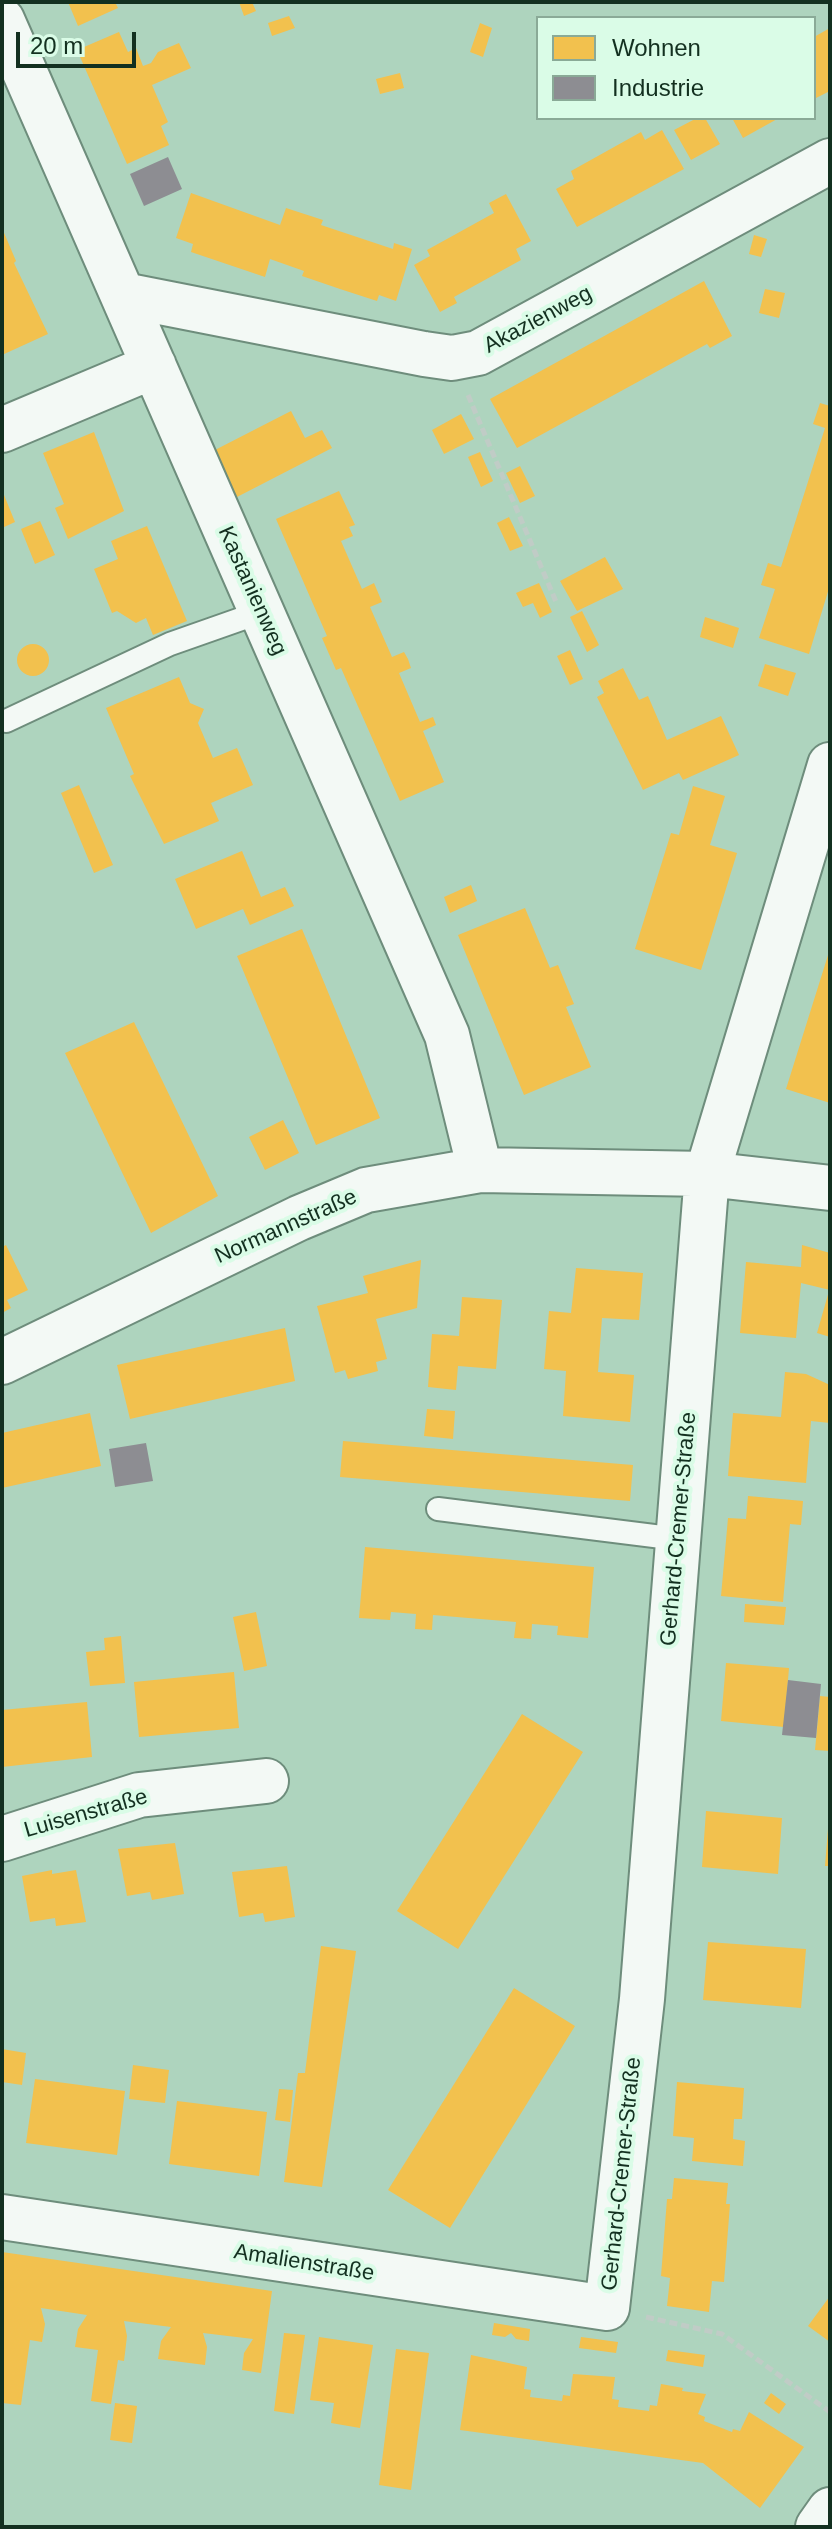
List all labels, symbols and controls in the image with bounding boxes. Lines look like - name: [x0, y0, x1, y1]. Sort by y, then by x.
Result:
- scale bar: [20, 16, 140, 66]
- legend: [536, 16, 816, 120]
- text: 20 m: [30, 32, 83, 59]
- text: Wohnen: [612, 34, 701, 61]
- text: Industrie: [612, 74, 704, 101]
- street label: Akazienweg: [479, 280, 597, 360]
- street label: Kastanienweg: [212, 523, 292, 659]
- street label: Normannstraße: [211, 1184, 361, 1270]
- street label: Gerhard-Cremer-Straße: [656, 1411, 702, 1647]
- street label: Luisenstraße: [21, 1784, 151, 1844]
- street label: Gerhard-Cremer-Straße: [597, 2056, 647, 2292]
- street label: Amalienstraße: [232, 2239, 376, 2287]

